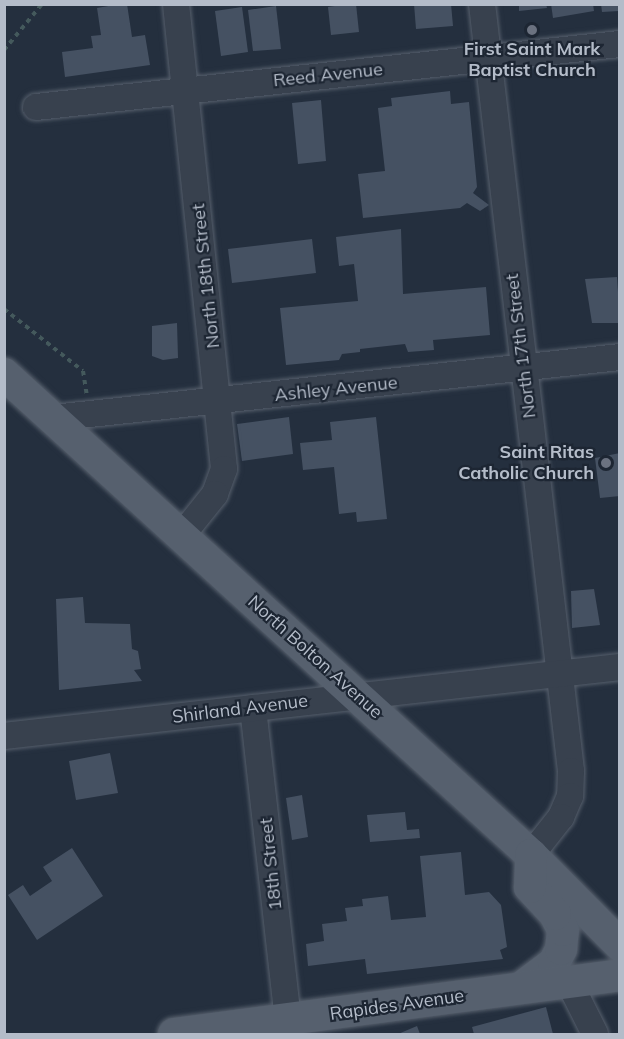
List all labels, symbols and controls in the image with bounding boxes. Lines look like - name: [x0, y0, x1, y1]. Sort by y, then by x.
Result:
- marker: First Saint Mark Baptist Church: [525, 23, 539, 37]
- place label: First Saint Mark Baptist Church: [464, 39, 600, 82]
- street label: Reed Avenue: [272, 59, 384, 91]
- street label: North 18th Street: [188, 203, 224, 349]
- street label: North 17th Street: [501, 273, 541, 419]
- street label: Ashley Avenue: [273, 372, 399, 406]
- place label: Saint Ritas Catholic Church: [458, 442, 594, 484]
- marker: Saint Ritas Catholic Church: [599, 456, 613, 470]
- street label: North Bolton Avenue: [243, 591, 387, 723]
- street label: Shirland Avenue: [171, 690, 309, 728]
- street label: 18th Street: [255, 817, 287, 911]
- street label: Rapides Avenue: [329, 985, 465, 1025]

